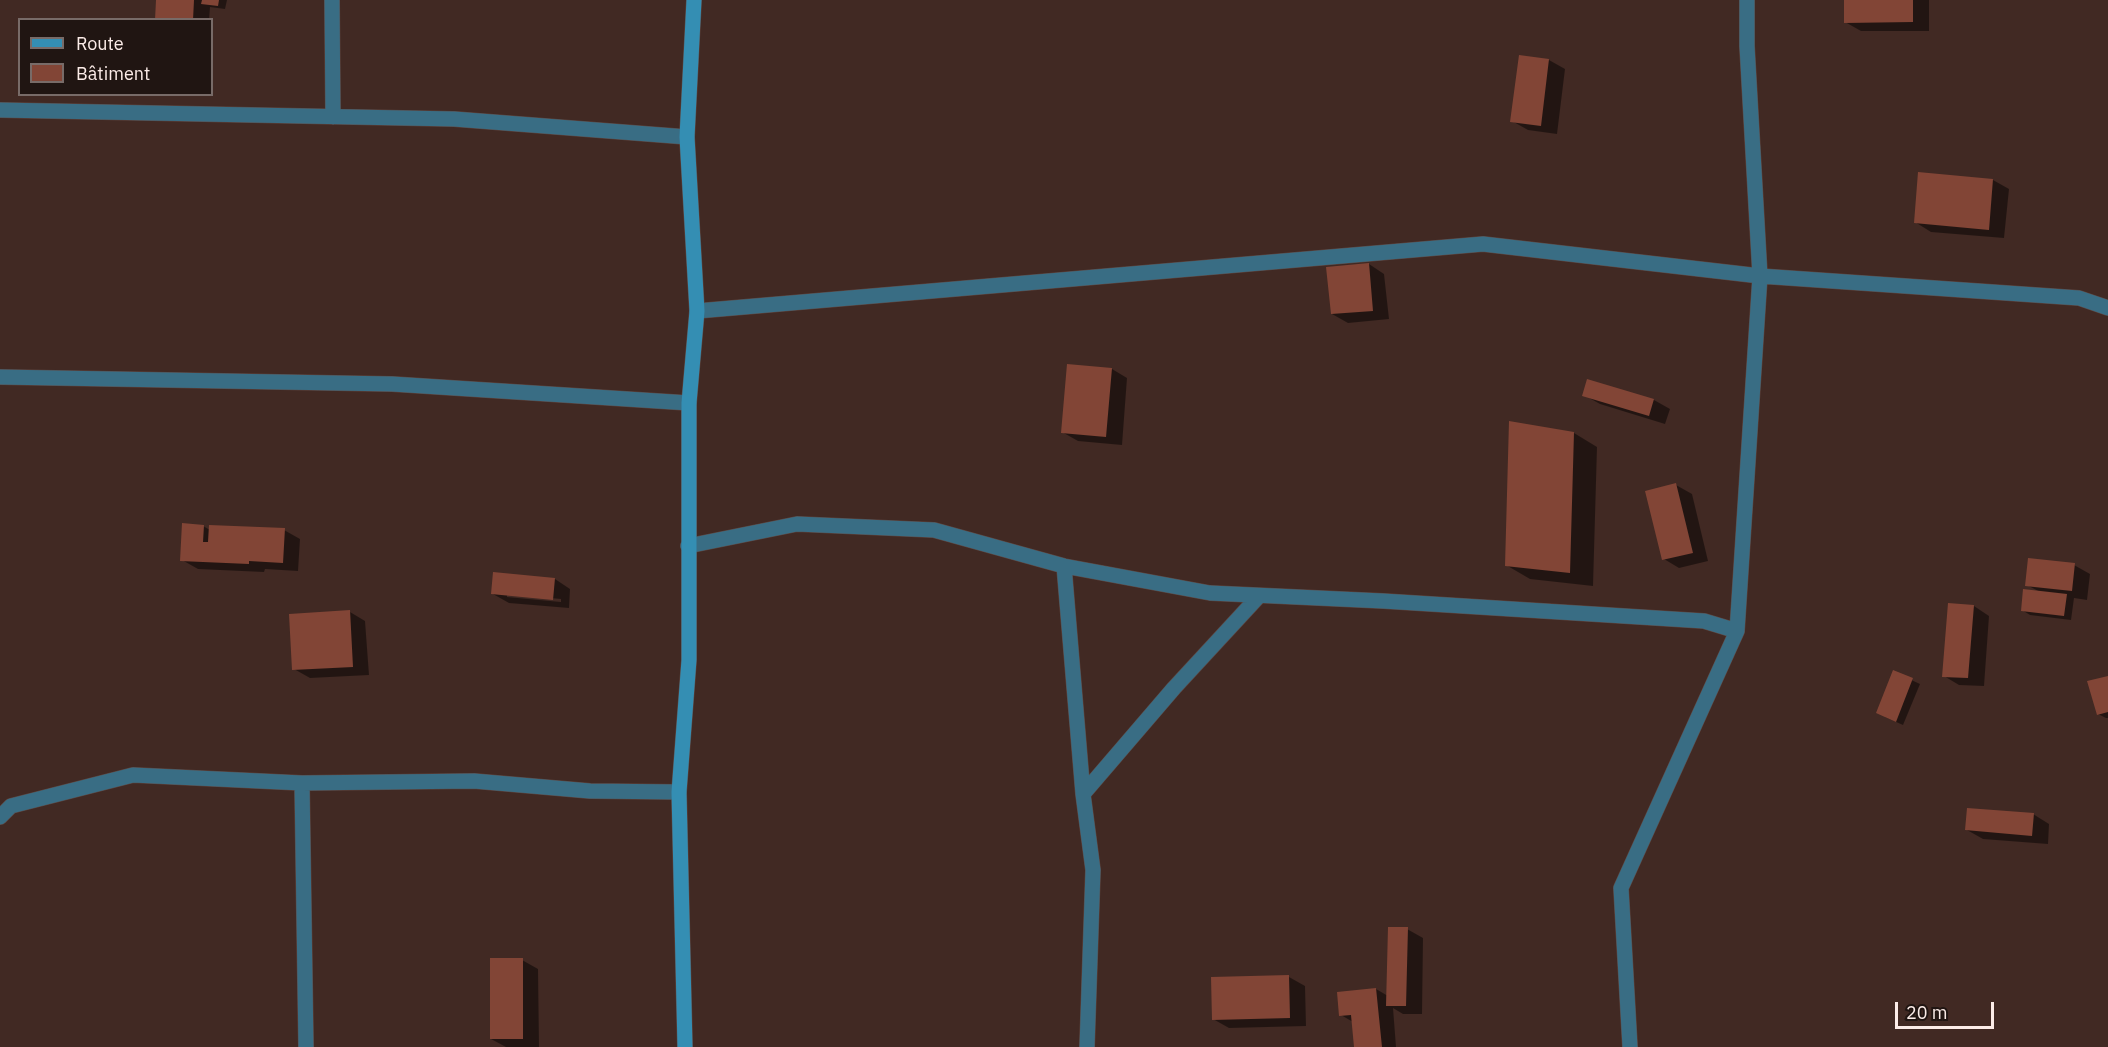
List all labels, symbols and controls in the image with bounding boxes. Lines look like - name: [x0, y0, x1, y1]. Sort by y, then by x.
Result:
- legend: [18, 18, 213, 96]
- text: Route: [76, 32, 124, 55]
- text: Bâtiment: [76, 62, 150, 85]
- scale bar: [1898, 990, 1997, 1028]
- text: 20 m: [1906, 1001, 1948, 1024]

